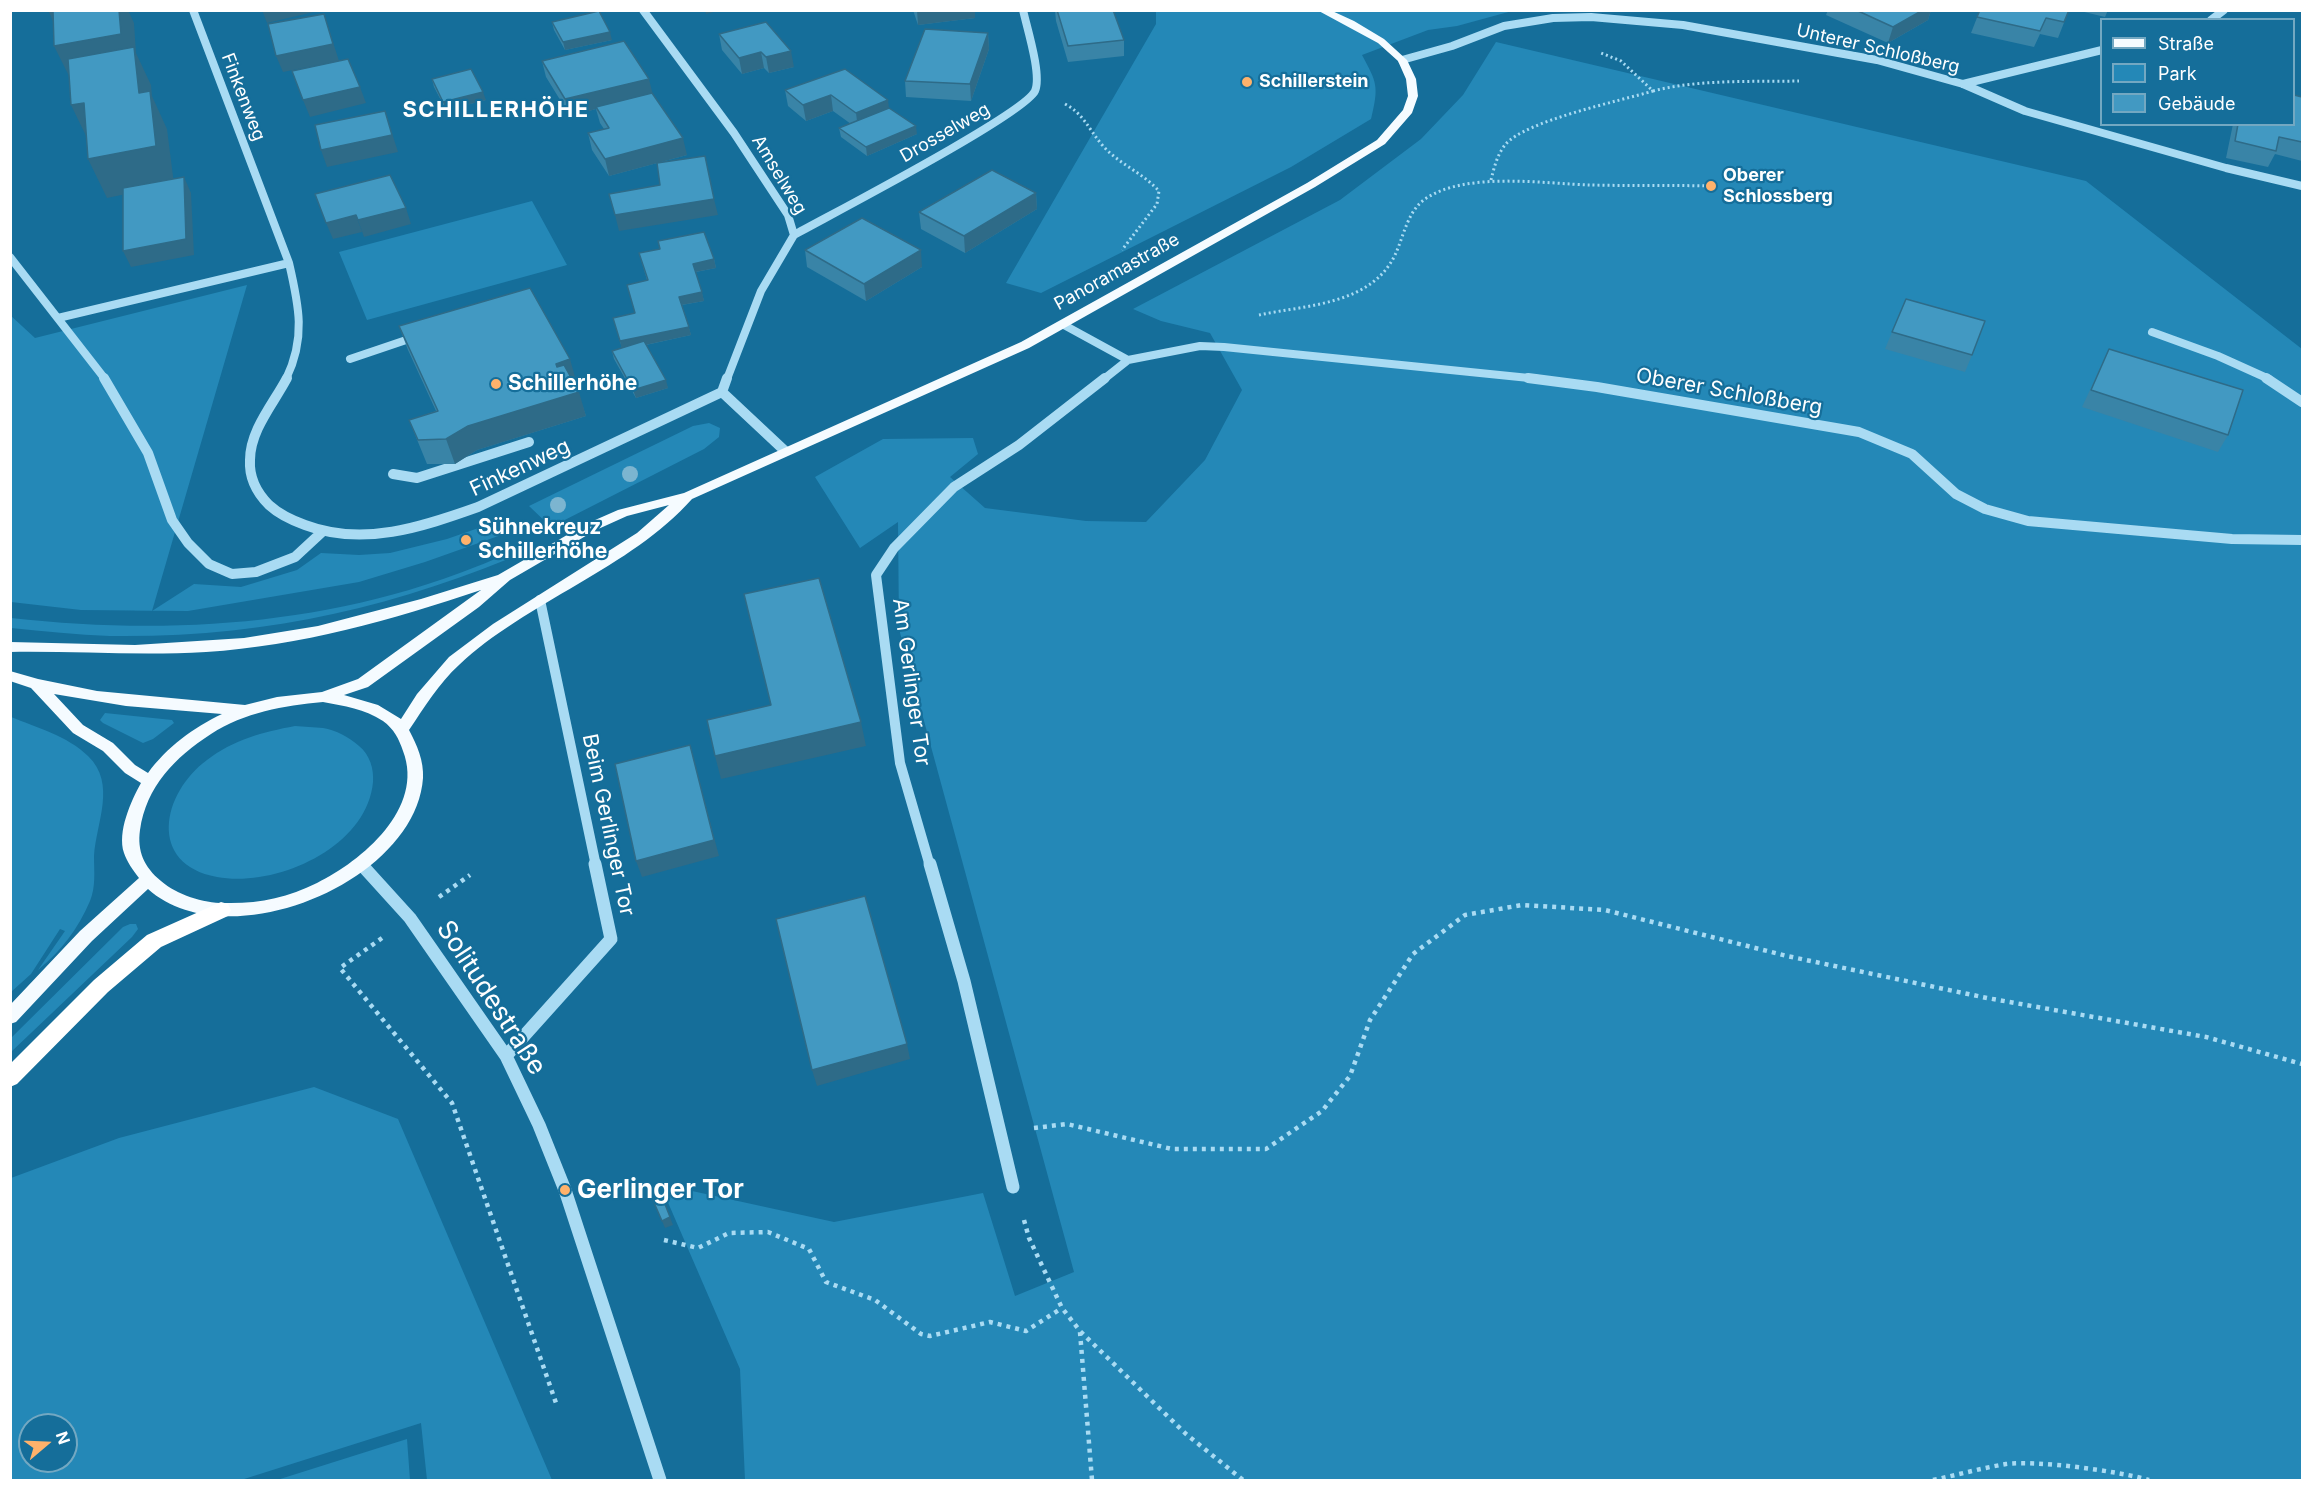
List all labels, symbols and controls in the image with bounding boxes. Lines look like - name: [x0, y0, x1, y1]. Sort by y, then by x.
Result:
- legend: [2100, 18, 2295, 126]
- street label: Unterer Schloßberg: [1794, 20, 1962, 78]
- text: Straße: [2158, 33, 2214, 54]
- street label: Finkenweg: [216, 50, 270, 144]
- text: Park: [2158, 63, 2197, 84]
- place label: Schillerstein: [1259, 71, 1369, 93]
- marker: Schillerstein: [1240, 75, 1254, 89]
- text: Gebäude: [2158, 93, 2235, 114]
- district label: SCHILLERHÖHE: [402, 97, 590, 123]
- street label: Drosselweg: [896, 99, 994, 167]
- street label: Amselweg: [747, 132, 811, 218]
- place label: Oberer Schlossberg: [1723, 165, 1833, 207]
- marker: Oberer Schlossberg: [1704, 179, 1718, 193]
- street label: Panoramastraße: [1051, 229, 1183, 315]
- street label: Oberer Schloßberg: [1634, 363, 1824, 421]
- place label: Schillerhöhe: [508, 371, 637, 397]
- marker: Schillerhöhe: [489, 377, 503, 391]
- street label: Finkenweg: [466, 434, 574, 502]
- place label: Sühnekreuz Schillerhöhe: [478, 515, 607, 565]
- marker: Sühnekreuz Schillerhöhe: [459, 533, 473, 547]
- street label: Am Gerlinger Tor: [887, 597, 935, 767]
- street label: Beim Gerlinger Tor: [576, 732, 640, 918]
- street label: Solitudestraße: [430, 915, 552, 1081]
- place label: Gerlinger Tor: [577, 1174, 744, 1206]
- marker: Gerlinger Tor: [558, 1183, 572, 1197]
- north arrow: [18, 1413, 78, 1473]
- text: N: [52, 1429, 75, 1447]

